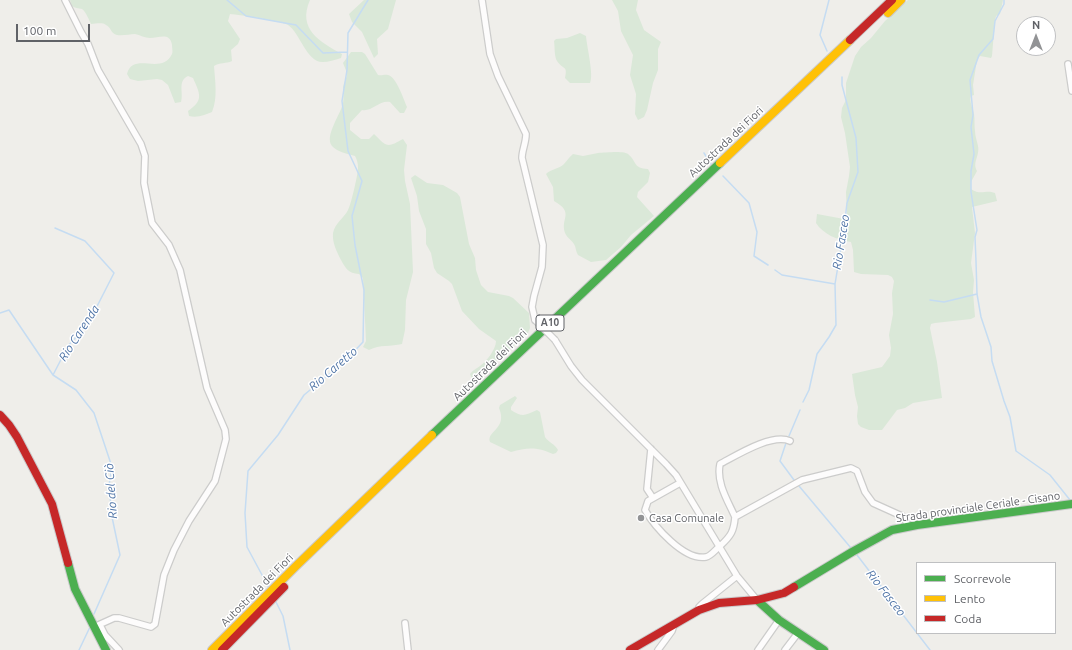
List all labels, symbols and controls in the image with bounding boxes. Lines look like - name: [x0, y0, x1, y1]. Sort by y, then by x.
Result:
- scale bar: [18, 16, 92, 42]
- north arrow: [1016, 16, 1056, 56]
- text: N: [1032, 19, 1040, 31]
- text: 100 m: [23, 24, 56, 37]
- street label: Autostrada dei Fiori: [686, 104, 766, 180]
- water label: Rio Fasceo: [830, 214, 852, 270]
- water label: Rio Carenda: [56, 302, 102, 364]
- road number: A10: [536, 315, 564, 331]
- street label: Autostrada dei Fiori: [450, 327, 530, 403]
- water label: Rio Caretto: [306, 344, 360, 394]
- water label: Rio del Ciò: [102, 463, 120, 519]
- street label: Strada provinciale Ceriale - Cisano: [895, 489, 1061, 525]
- place label: Casa Comunale: [649, 511, 724, 525]
- marker: Casa Comunale: [636, 513, 646, 523]
- street label: Autostrada dei Fiori: [218, 551, 296, 629]
- legend: [916, 562, 1056, 634]
- water label: Rio Fasceo: [863, 567, 909, 619]
- text: Scorrevole: [954, 572, 1011, 585]
- text: Lento: [954, 592, 985, 605]
- text: Coda: [954, 612, 982, 625]

